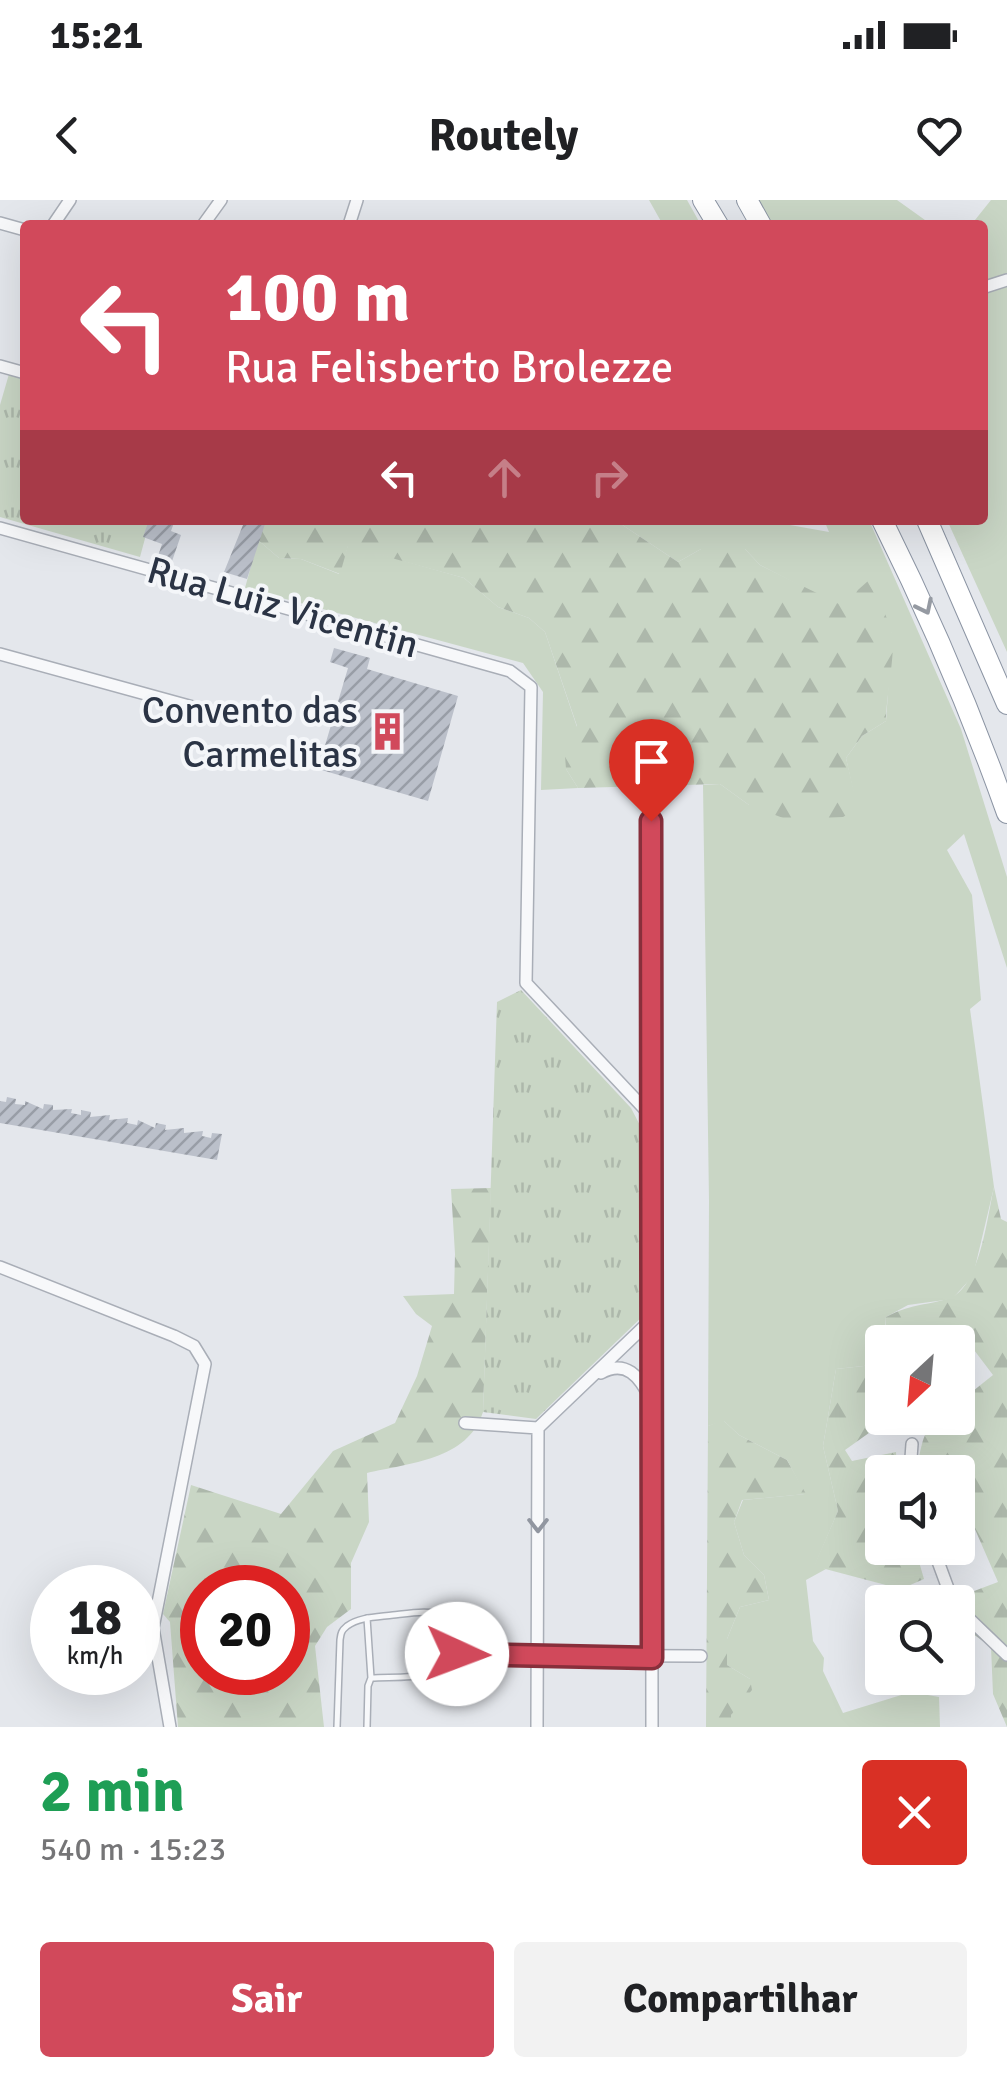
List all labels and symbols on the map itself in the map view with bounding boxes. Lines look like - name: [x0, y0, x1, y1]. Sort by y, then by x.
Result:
- street label: Rua Luiz Vicentin: [142, 546, 424, 669]
- one-way arrow: [913, 597, 933, 615]
- place label: Convento das Carmelitas: [142, 687, 358, 778]
- building icon: Convento das Carmelitas: [367, 711, 409, 753]
- pin: [609, 719, 694, 822]
- north arrow: [865, 1325, 975, 1435]
- one-way arrow: [527, 1518, 548, 1534]
- speed limit sign: 20: [180, 1565, 310, 1695]
- position arrow: [405, 1602, 509, 1706]

